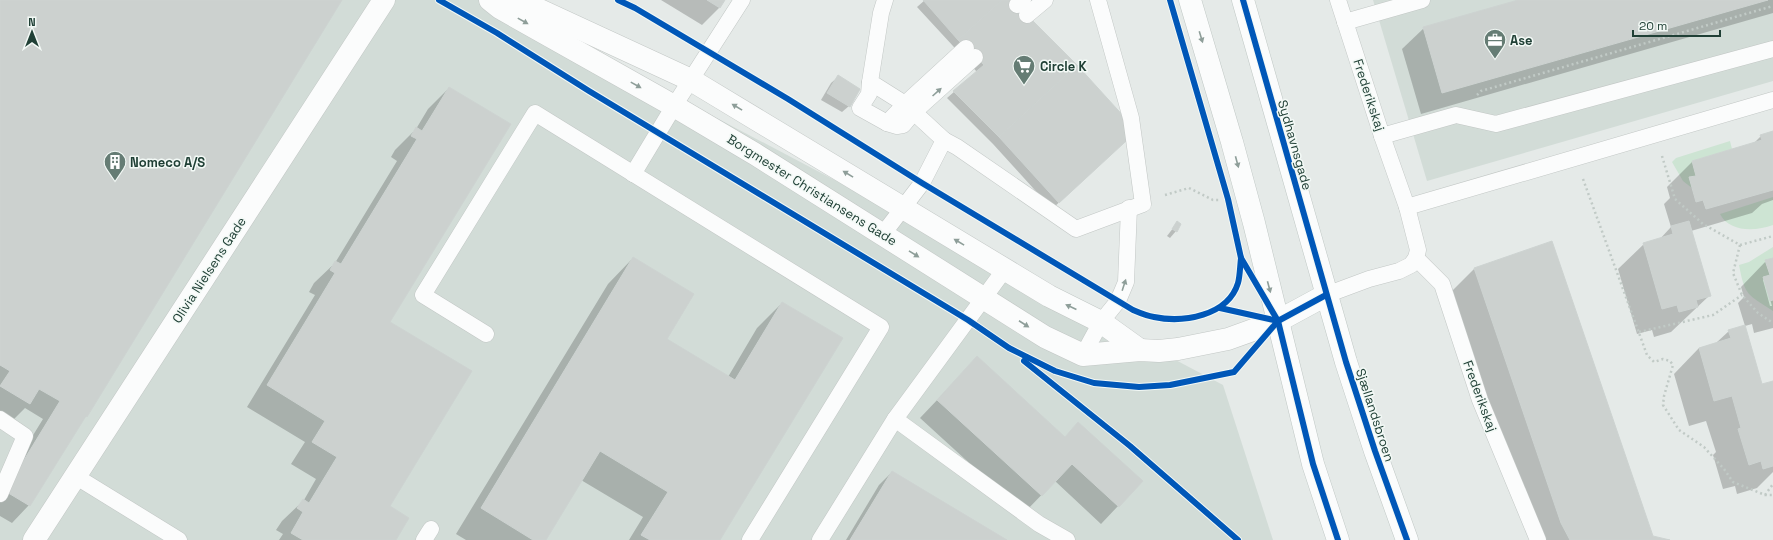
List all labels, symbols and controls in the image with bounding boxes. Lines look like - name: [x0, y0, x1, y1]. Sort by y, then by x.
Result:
- north arrow: [12, 12, 52, 52]
- scale bar: [1633, 12, 1720, 38]
- text: N: [28, 15, 36, 29]
- one-way arrow: [517, 17, 528, 24]
- text: 20 m: [1639, 18, 1667, 34]
- office icon: Ase: [1482, 27, 1508, 60]
- one-way arrow: [1198, 32, 1204, 44]
- place label: Ase: [1510, 32, 1533, 49]
- supermarket icon: Circle K: [1011, 53, 1037, 86]
- street label: Frederikskaj: [1349, 57, 1389, 133]
- place label: Circle K: [1040, 58, 1088, 75]
- one-way arrow: [630, 81, 642, 88]
- one-way arrow: [932, 87, 942, 96]
- street label: Sydhavnsgade: [1274, 98, 1316, 192]
- one-way arrow: [731, 103, 743, 110]
- street label: Borgmester Christiansens Gade: [724, 131, 900, 249]
- building icon: Nomeco A/S: [102, 149, 128, 182]
- place label: Nomeco A/S: [130, 154, 205, 171]
- one-way arrow: [1235, 156, 1241, 168]
- one-way arrow: [843, 170, 853, 178]
- street label: Olivia Nielsens Gade: [168, 214, 250, 326]
- one-way arrow: [953, 238, 965, 245]
- one-way arrow: [909, 250, 919, 258]
- one-way arrow: [1121, 279, 1127, 291]
- one-way arrow: [1266, 281, 1272, 293]
- one-way arrow: [1066, 304, 1077, 310]
- one-way arrow: [1018, 320, 1030, 327]
- street label: Frederikskaj: [1459, 358, 1501, 434]
- street label: Sjællandsbroen: [1352, 366, 1398, 464]

